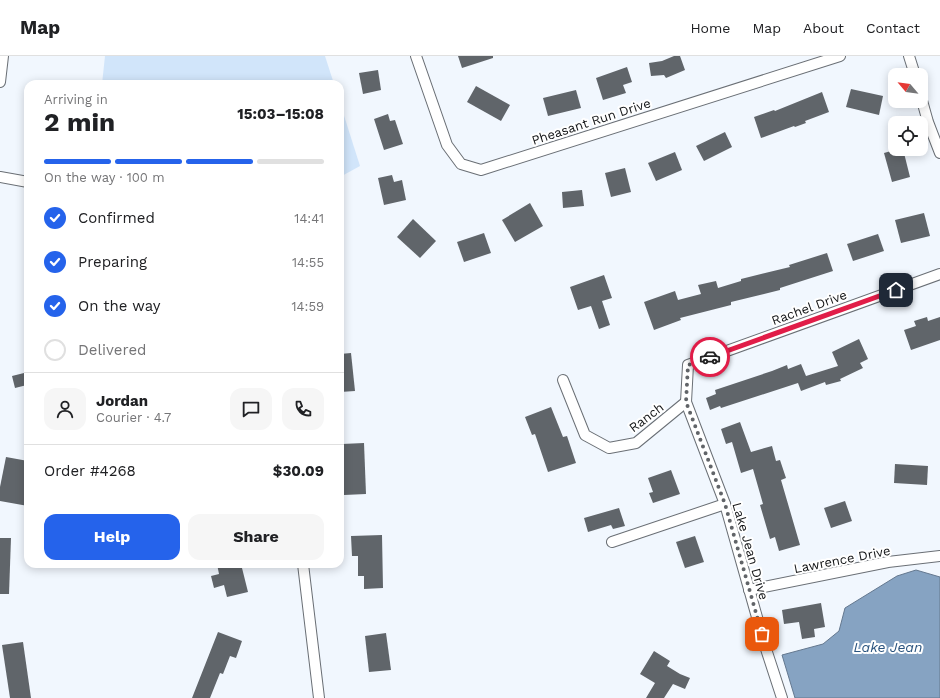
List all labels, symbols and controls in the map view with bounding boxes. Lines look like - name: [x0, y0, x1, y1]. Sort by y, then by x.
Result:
- text: Map: [20, 16, 60, 39]
- text: Home: [690, 20, 730, 36]
- text: Map: [752, 20, 781, 36]
- text: About: [803, 20, 844, 36]
- text: Contact: [866, 20, 920, 36]
- north arrow: [888, 68, 928, 108]
- map controls: [888, 68, 928, 156]
- text: Arriving in: [44, 92, 108, 107]
- street label: Pheasant Run Drive: [530, 95, 653, 148]
- text: 15:03–15:08: [237, 105, 324, 123]
- text: 2 min: [44, 107, 115, 137]
- button: locate: [888, 116, 928, 156]
- text: On the way · 100 m: [44, 170, 165, 185]
- icon: check: [44, 207, 66, 229]
- text: Confirmed: [78, 209, 155, 227]
- text: 14:41: [294, 211, 324, 226]
- icon: check: [44, 251, 66, 273]
- text: Preparing: [78, 253, 147, 271]
- text: 14:55: [292, 255, 324, 270]
- pin: [879, 273, 913, 307]
- icon: home: [885, 279, 907, 301]
- street label: Rachel Drive: [769, 287, 849, 328]
- icon: check: [44, 295, 66, 317]
- text: On the way: [78, 297, 160, 315]
- text: 14:59: [292, 299, 324, 314]
- courier: [690, 337, 730, 377]
- text: Delivered: [78, 341, 146, 359]
- icon: car: [699, 346, 721, 368]
- button: person: [44, 388, 86, 430]
- button: chat: [230, 388, 272, 430]
- button: phone: [282, 388, 324, 430]
- text: Jordan: [96, 392, 148, 410]
- street label: Ranch: [626, 400, 667, 435]
- text: Courier · 4.7: [96, 410, 171, 425]
- text: Order #4268: [44, 462, 136, 480]
- text: $30.09: [273, 462, 324, 480]
- street label: Lake Jean Drive: [729, 501, 772, 602]
- button: Help: [44, 514, 180, 560]
- button: Share: [188, 514, 324, 560]
- street label: Lawrence Drive: [793, 543, 892, 576]
- pin: [745, 617, 779, 651]
- icon: bag: [751, 623, 773, 645]
- water label: Lake Jean: [854, 639, 922, 655]

